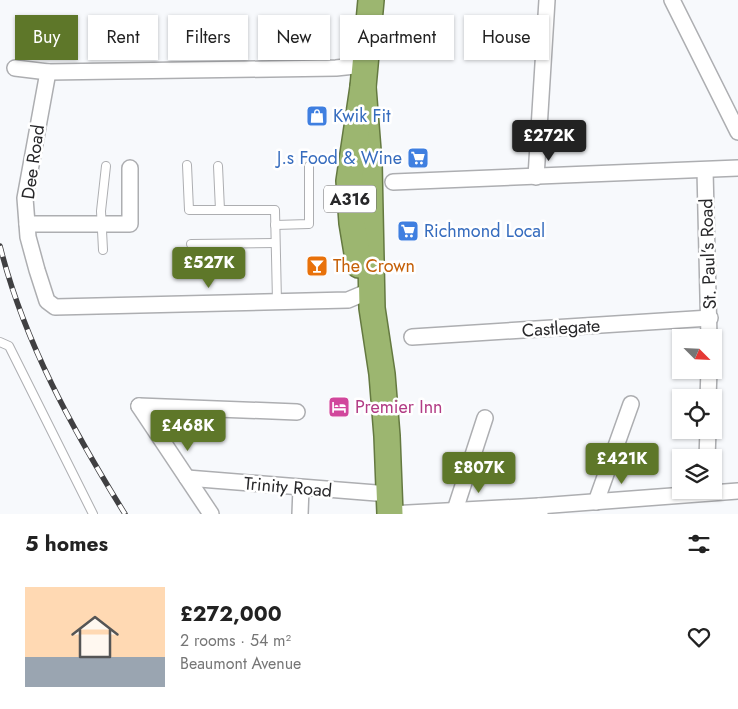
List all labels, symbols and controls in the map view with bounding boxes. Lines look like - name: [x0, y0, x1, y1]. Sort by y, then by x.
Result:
- chip: Buy: [15, 15, 78, 60]
- chip: Rent: [88, 15, 158, 60]
- chip: Filters: [168, 15, 248, 60]
- chip: New: [258, 15, 330, 60]
- chip: Apartment: [340, 15, 454, 60]
- chip: House: [464, 15, 549, 60]
- place label: Kwik Fit: [333, 103, 391, 129]
- shop icon: Kwik Fit: [305, 104, 329, 128]
- pin: £272K: [514, 120, 584, 162]
- street label: Dee Road: [15, 123, 51, 201]
- text: £272K: [523, 124, 575, 147]
- place label: J.s Food & Wine: [275, 145, 402, 171]
- supermarket icon: J.s Food & Wine: [406, 146, 430, 170]
- road number: A316: [324, 185, 376, 212]
- street label: St. Paul’s Road: [693, 198, 723, 310]
- place label: Richmond Local: [424, 218, 545, 244]
- supermarket icon: Richmond Local: [396, 219, 420, 243]
- pin: £527K: [174, 246, 244, 289]
- text: £527K: [183, 251, 235, 274]
- place label: The Crown: [333, 253, 415, 279]
- bar icon: The Crown: [305, 254, 329, 278]
- street label: Castlegate: [521, 312, 601, 344]
- north arrow: [672, 329, 722, 379]
- map controls: [672, 329, 722, 499]
- button: locate: [672, 389, 722, 439]
- place label: Premier Inn: [355, 394, 443, 420]
- hotel icon: Premier Inn: [327, 395, 351, 419]
- pin: £468K: [153, 410, 223, 452]
- text: £468K: [162, 414, 214, 437]
- pin: £421K: [587, 442, 657, 485]
- text: £421K: [597, 447, 647, 470]
- button: layers: [672, 449, 722, 499]
- pin: £807K: [444, 452, 514, 494]
- text: £807K: [453, 456, 505, 479]
- street label: Trinity Road: [243, 470, 333, 504]
- text: 5 homes: [25, 529, 108, 559]
- icon: filters: [685, 530, 713, 558]
- text: £272,000: [180, 599, 282, 629]
- icon: home: [65, 607, 125, 667]
- icon: heart: [685, 623, 713, 651]
- text: 2 rooms · 54 m²: [180, 629, 291, 652]
- text: Beaumont Avenue: [180, 652, 301, 675]

